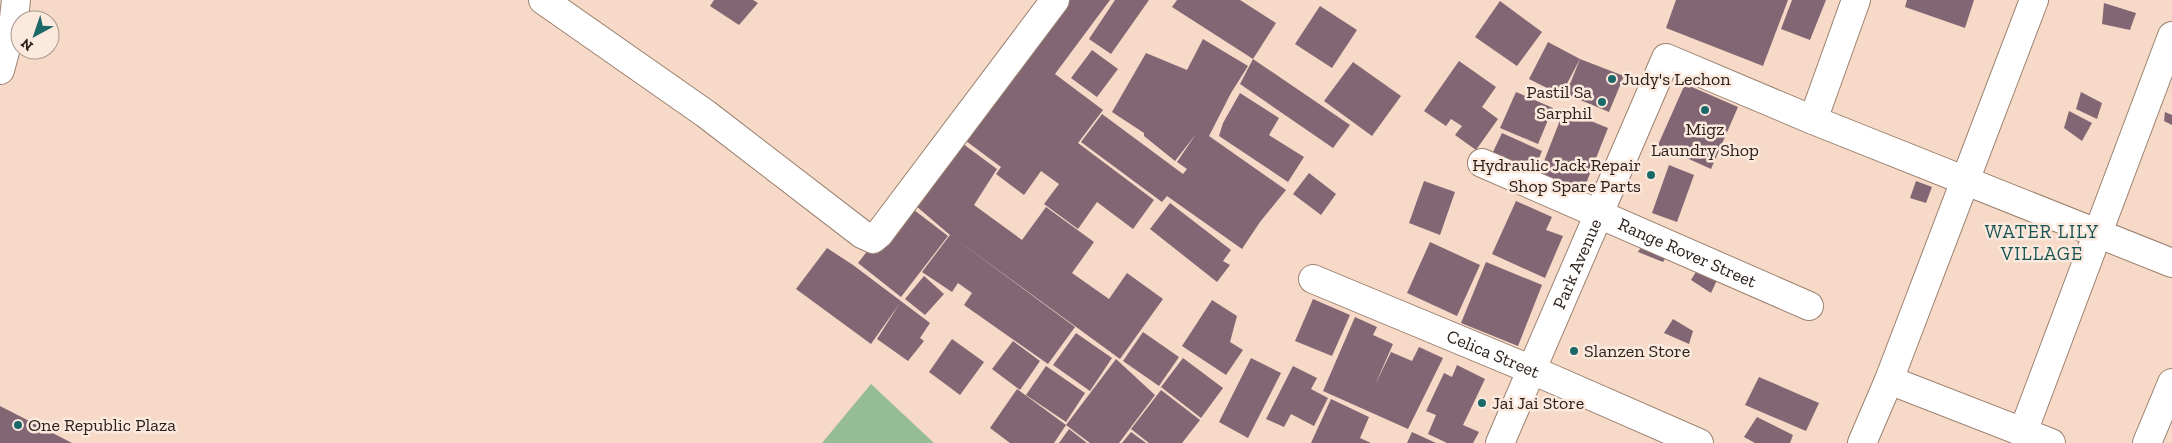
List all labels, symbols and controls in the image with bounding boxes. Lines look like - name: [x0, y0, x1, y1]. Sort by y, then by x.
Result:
- north arrow: [10, 10, 60, 60]
- text: N: [17, 34, 37, 55]
- place label: Judy's Lechon: [1622, 68, 1731, 90]
- marker: Judy's Lechon: [1606, 73, 1618, 85]
- place label: Pastil Sa Sarphil: [1526, 81, 1592, 124]
- marker: Pastil Sa Sarphil: [1596, 96, 1608, 108]
- marker: Migz Laundry Shop: [1699, 104, 1711, 116]
- place label: Migz Laundry Shop: [1651, 118, 1759, 161]
- place label: Hydraulic Jack Repair Shop Spare Parts: [1472, 154, 1641, 197]
- marker: Hydraulic Jack Repair Shop Spare Parts: [1645, 169, 1657, 181]
- street label: Range Rover Street: [1615, 213, 1760, 293]
- street label: Park Avenue: [1548, 215, 1606, 313]
- district label: WATER LILY VILLAGE: [1985, 220, 2099, 265]
- street label: Celica Street: [1443, 325, 1543, 383]
- place label: Slanzen Store: [1584, 340, 1690, 362]
- marker: Slanzen Store: [1568, 345, 1580, 357]
- place label: Jai Jai Store: [1492, 392, 1584, 414]
- marker: Jai Jai Store: [1476, 397, 1488, 409]
- place label: One Republic Plaza: [28, 414, 176, 436]
- marker: One Republic Plaza: [12, 419, 24, 431]

